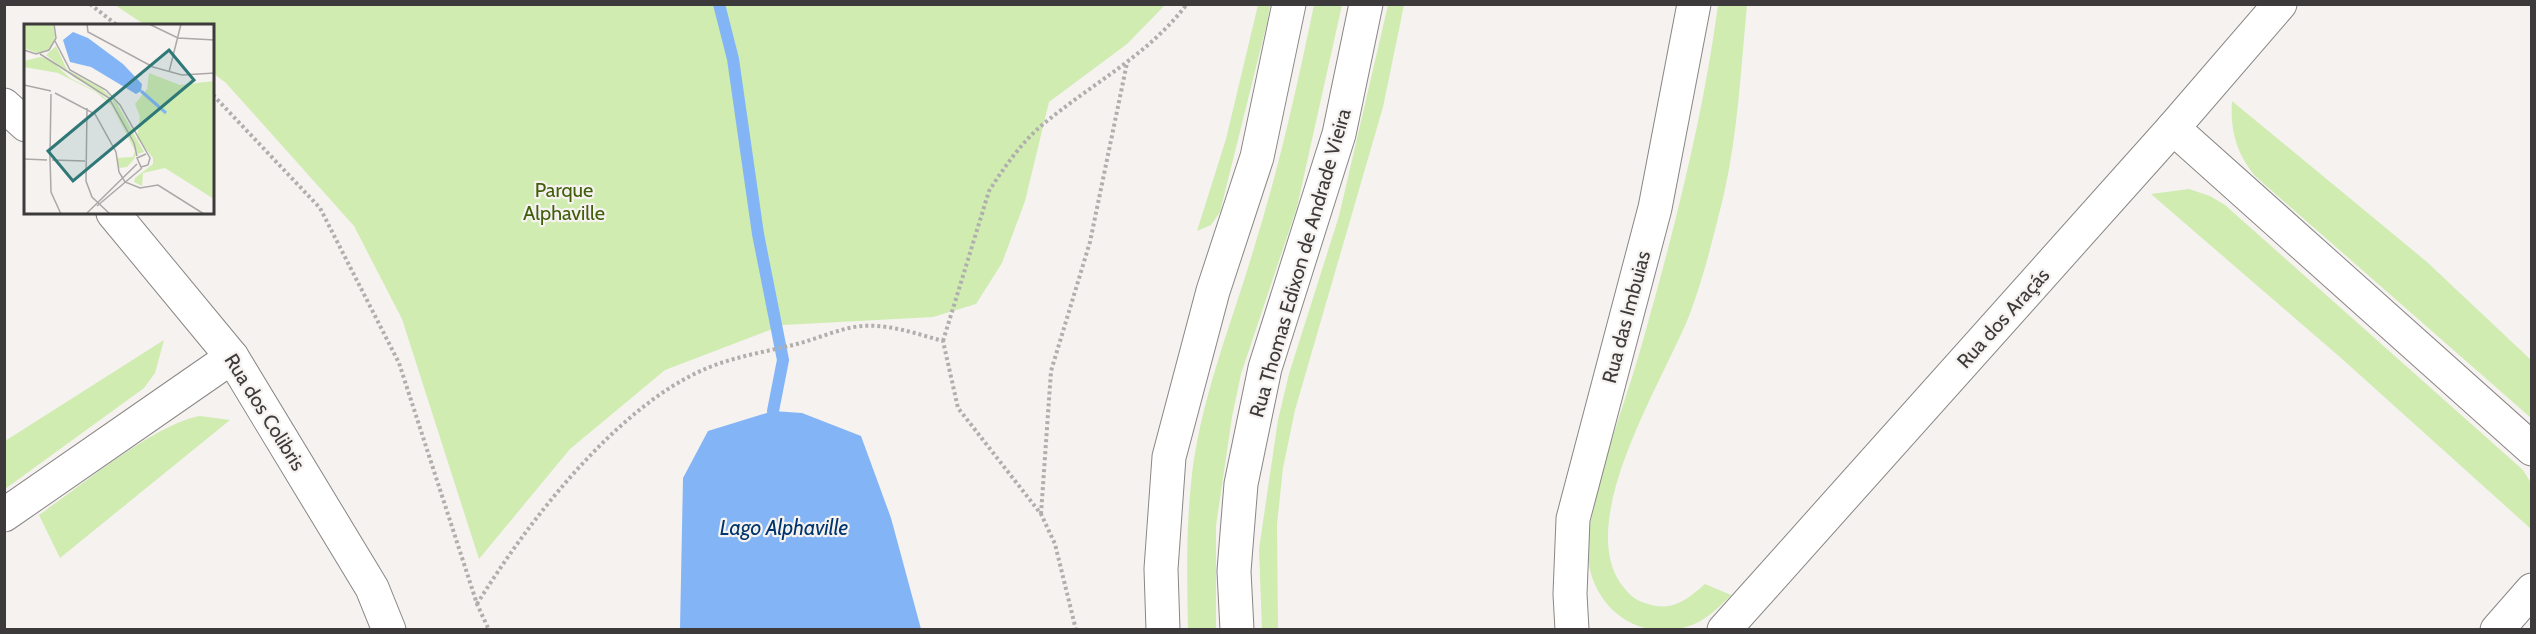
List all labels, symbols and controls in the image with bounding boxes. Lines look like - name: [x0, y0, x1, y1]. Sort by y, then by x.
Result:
- inset map: [24, 24, 214, 214]
- street label: Rua Thomas Edixon de Andrade Vieira: [1244, 105, 1356, 420]
- park label: Parque Alphaville: [523, 178, 605, 225]
- street label: Rua das Imbuias: [1597, 248, 1655, 386]
- street label: Rua dos Araçás: [1952, 263, 2054, 373]
- street label: Rua dos Colibris: [220, 349, 310, 475]
- water label: Lago Alphaville: [720, 515, 849, 540]

